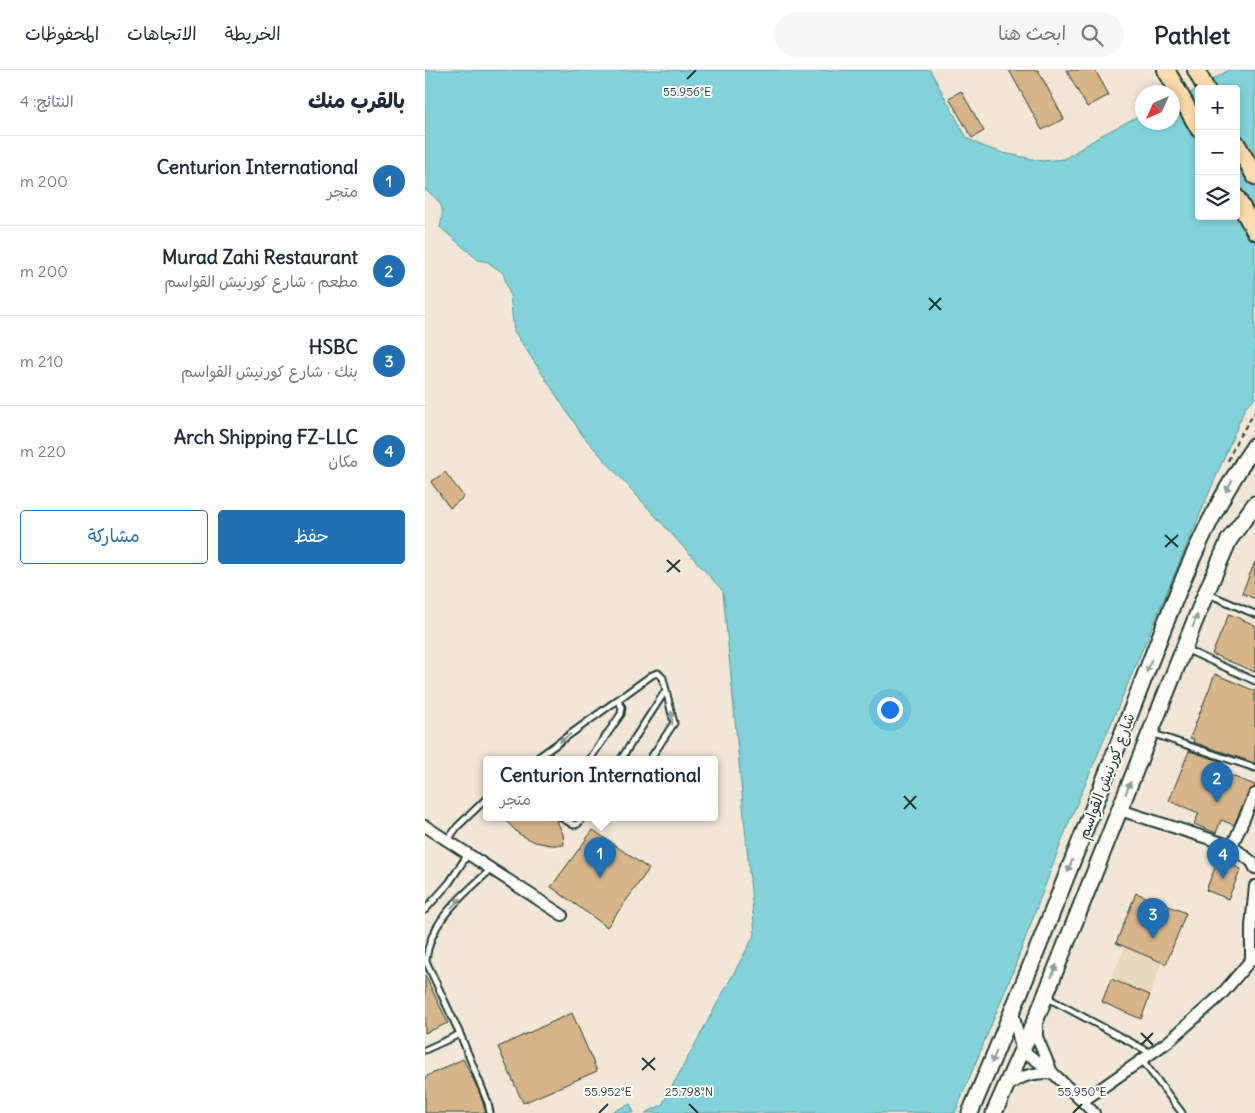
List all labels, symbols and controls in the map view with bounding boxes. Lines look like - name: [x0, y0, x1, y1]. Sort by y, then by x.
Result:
- search box: [774, 12, 1124, 57]
- text: Pathlet: [1154, 20, 1230, 50]
- text: ابحث هنا: [998, 21, 1066, 45]
- icon: search: [1078, 21, 1106, 49]
- text: المحفوظات: [25, 22, 99, 45]
- text: الاتجاهات: [127, 22, 197, 45]
- text: الخريطة: [225, 22, 281, 45]
- text: 55.956°E: [663, 84, 711, 99]
- north arrow: [1135, 85, 1180, 130]
- map controls: [1195, 85, 1240, 220]
- button: +: [1195, 85, 1240, 130]
- text: بالقرب منك: [308, 87, 405, 114]
- text: النتائج: 4: [20, 91, 74, 111]
- button: −: [1195, 130, 1240, 175]
- text: Centurion International: [157, 155, 358, 179]
- text: 200 m: [20, 171, 68, 191]
- text: 1: [386, 171, 392, 191]
- button: layers: [1195, 175, 1240, 220]
- text: متجر: [327, 181, 358, 201]
- text: Murad Zahi Restaurant: [162, 245, 358, 269]
- text: 200 m: [20, 261, 68, 281]
- text: 2: [385, 261, 393, 281]
- text: مطعم · شارع كورنيش القواسم: [164, 271, 358, 291]
- text: HSBC: [309, 335, 358, 359]
- text: 210 m: [20, 351, 64, 371]
- text: 3: [384, 351, 394, 371]
- text: بنك · شارع كورنيش القواسم: [181, 361, 358, 381]
- text: Arch Shipping FZ-LLC: [174, 425, 358, 449]
- text: 220 m: [20, 441, 66, 461]
- text: 4: [384, 441, 394, 461]
- text: مكان: [328, 451, 358, 471]
- one-way arrow: [1225, 479, 1233, 493]
- button: مشاركة: [20, 510, 208, 564]
- button: حفظ: [218, 510, 405, 564]
- one-way arrow: [1191, 614, 1199, 628]
- one-way arrow: [1145, 659, 1152, 674]
- your location: [877, 697, 903, 723]
- one-way arrow: [668, 709, 676, 725]
- street label: شارع كورنيش القواسم: [1073, 710, 1142, 843]
- one-way arrow: [559, 733, 572, 744]
- popup: [483, 756, 718, 821]
- pin: 2: [1201, 762, 1233, 803]
- text: Centurion International: [500, 763, 701, 787]
- one-way arrow: [1125, 781, 1132, 796]
- text: متجر: [500, 789, 531, 809]
- pin: 1: [584, 837, 616, 878]
- pin: 4: [1207, 838, 1239, 879]
- one-way arrow: [1066, 859, 1073, 874]
- one-way arrow: [450, 897, 462, 909]
- pin: 3: [1137, 898, 1169, 939]
- one-way arrow: [1051, 964, 1058, 979]
- one-way arrow: [989, 1050, 997, 1064]
- text: 55.952°E: [584, 1084, 632, 1099]
- text: 25.798°N: [665, 1084, 713, 1099]
- text: 55.950°E: [1057, 1084, 1107, 1099]

